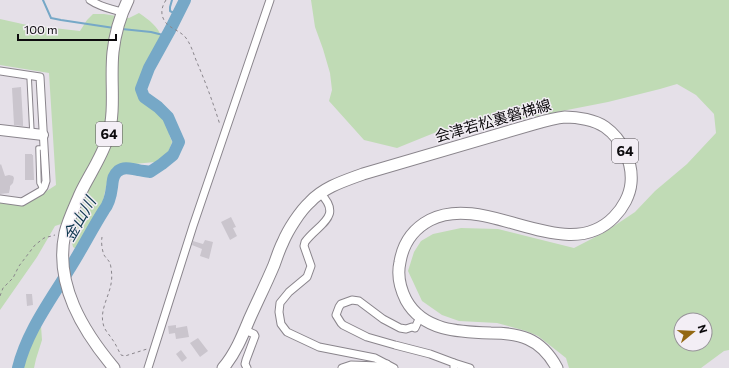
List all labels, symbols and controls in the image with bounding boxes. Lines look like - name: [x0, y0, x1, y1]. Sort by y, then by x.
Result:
- scale bar: [18, 16, 116, 42]
- text: 100 m: [24, 22, 58, 36]
- street label: 会津若松裏磐梯線: [433, 95, 553, 145]
- road number: 64: [96, 122, 122, 146]
- road number: 64: [612, 139, 638, 163]
- water label: 金山川: [58, 191, 100, 244]
- north arrow: [673, 312, 713, 352]
- text: N: [696, 323, 710, 335]

